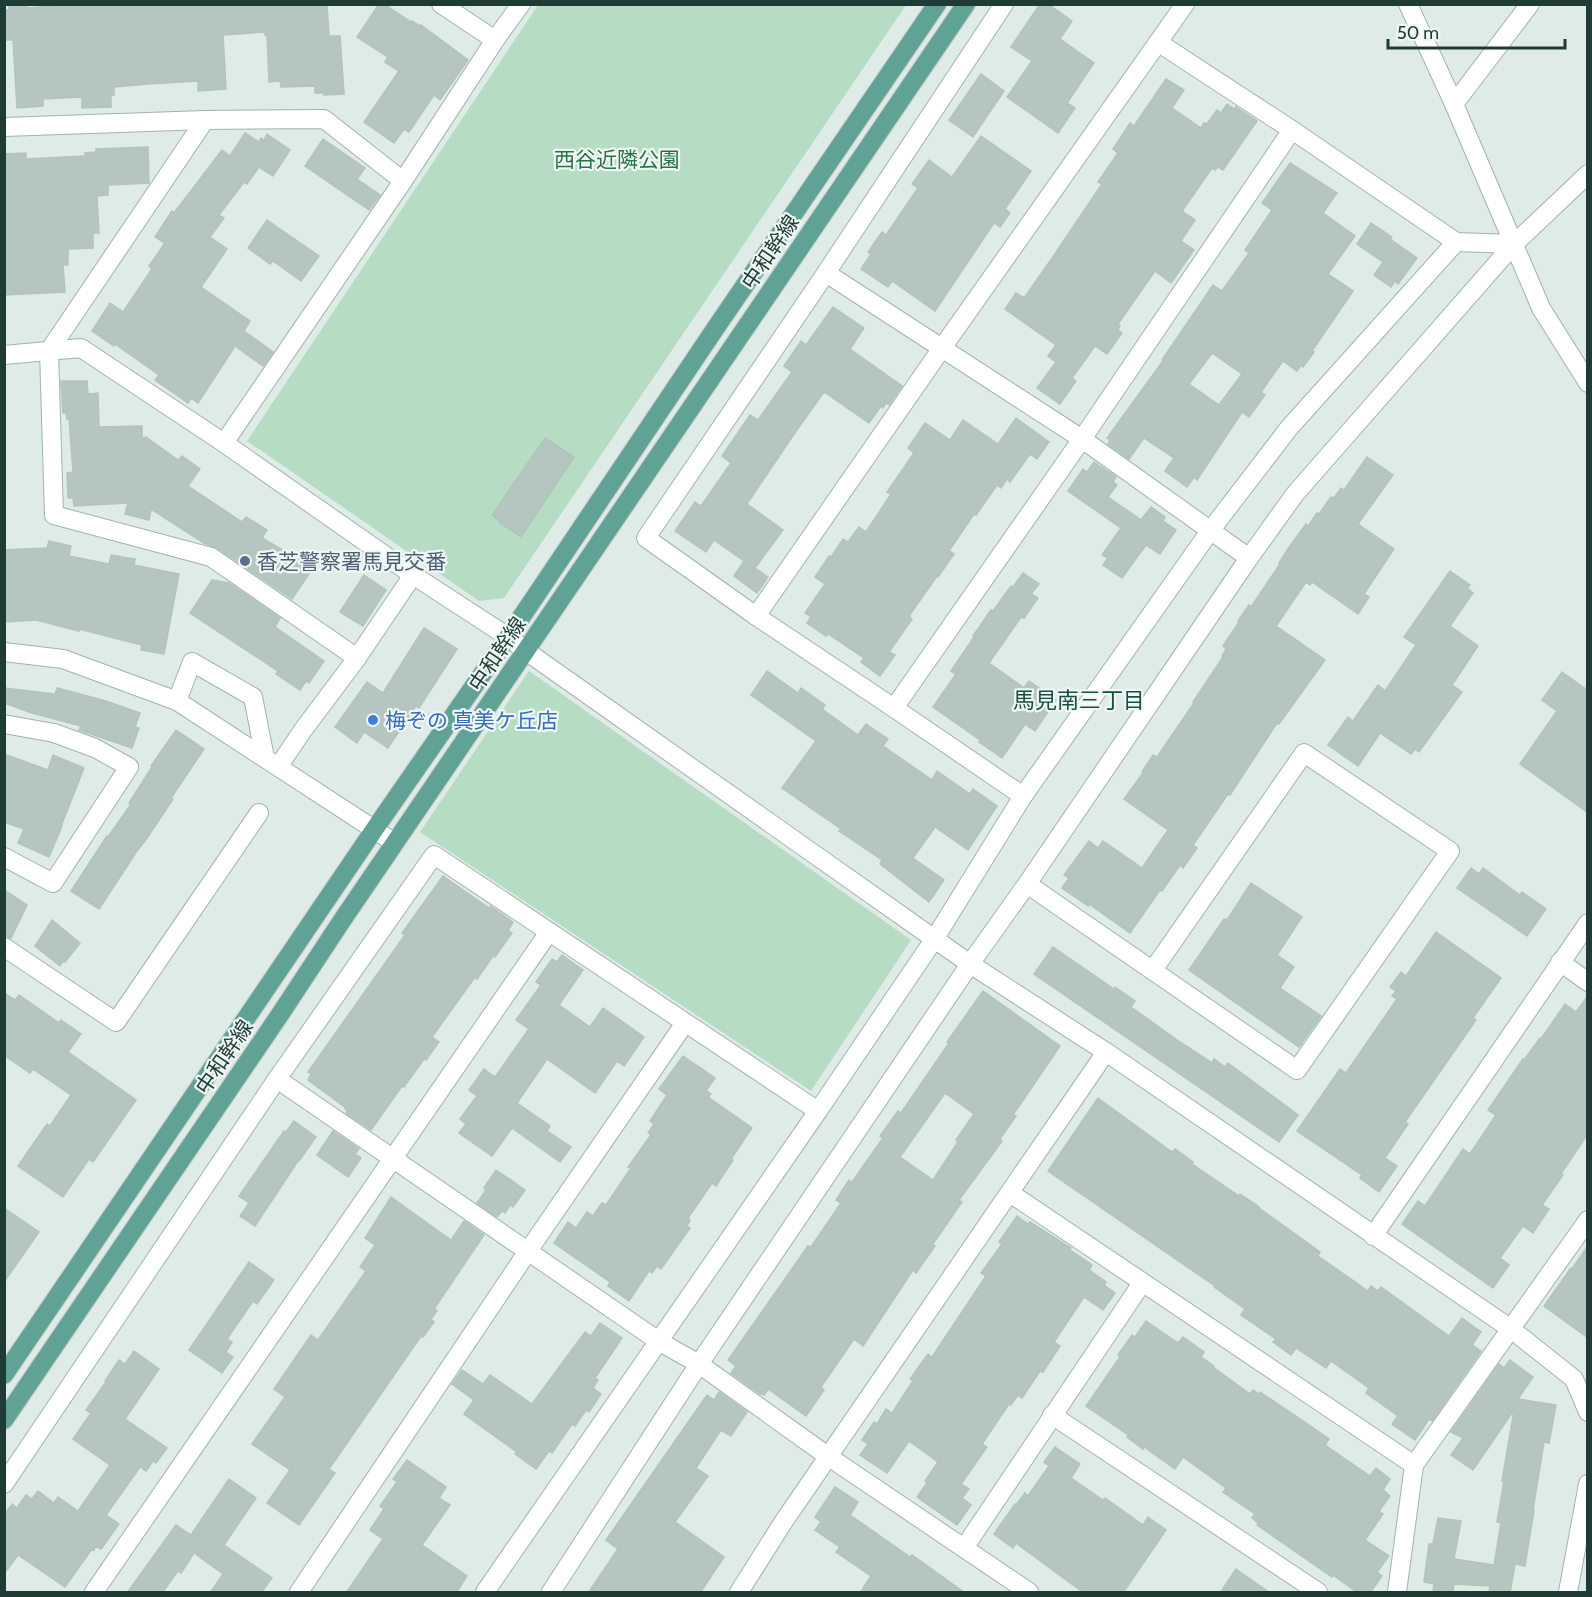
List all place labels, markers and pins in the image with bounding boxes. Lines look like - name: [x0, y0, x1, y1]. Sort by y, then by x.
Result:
- place label: 香芝警察署馬見交番: [257, 549, 446, 574]
- marker: 香芝警察署馬見交番: [238, 554, 252, 568]
- place label: 梅ぞの 真美ケ丘店: [385, 708, 558, 733]
- marker: 梅ぞの 真美ケ丘店: [366, 713, 380, 727]

